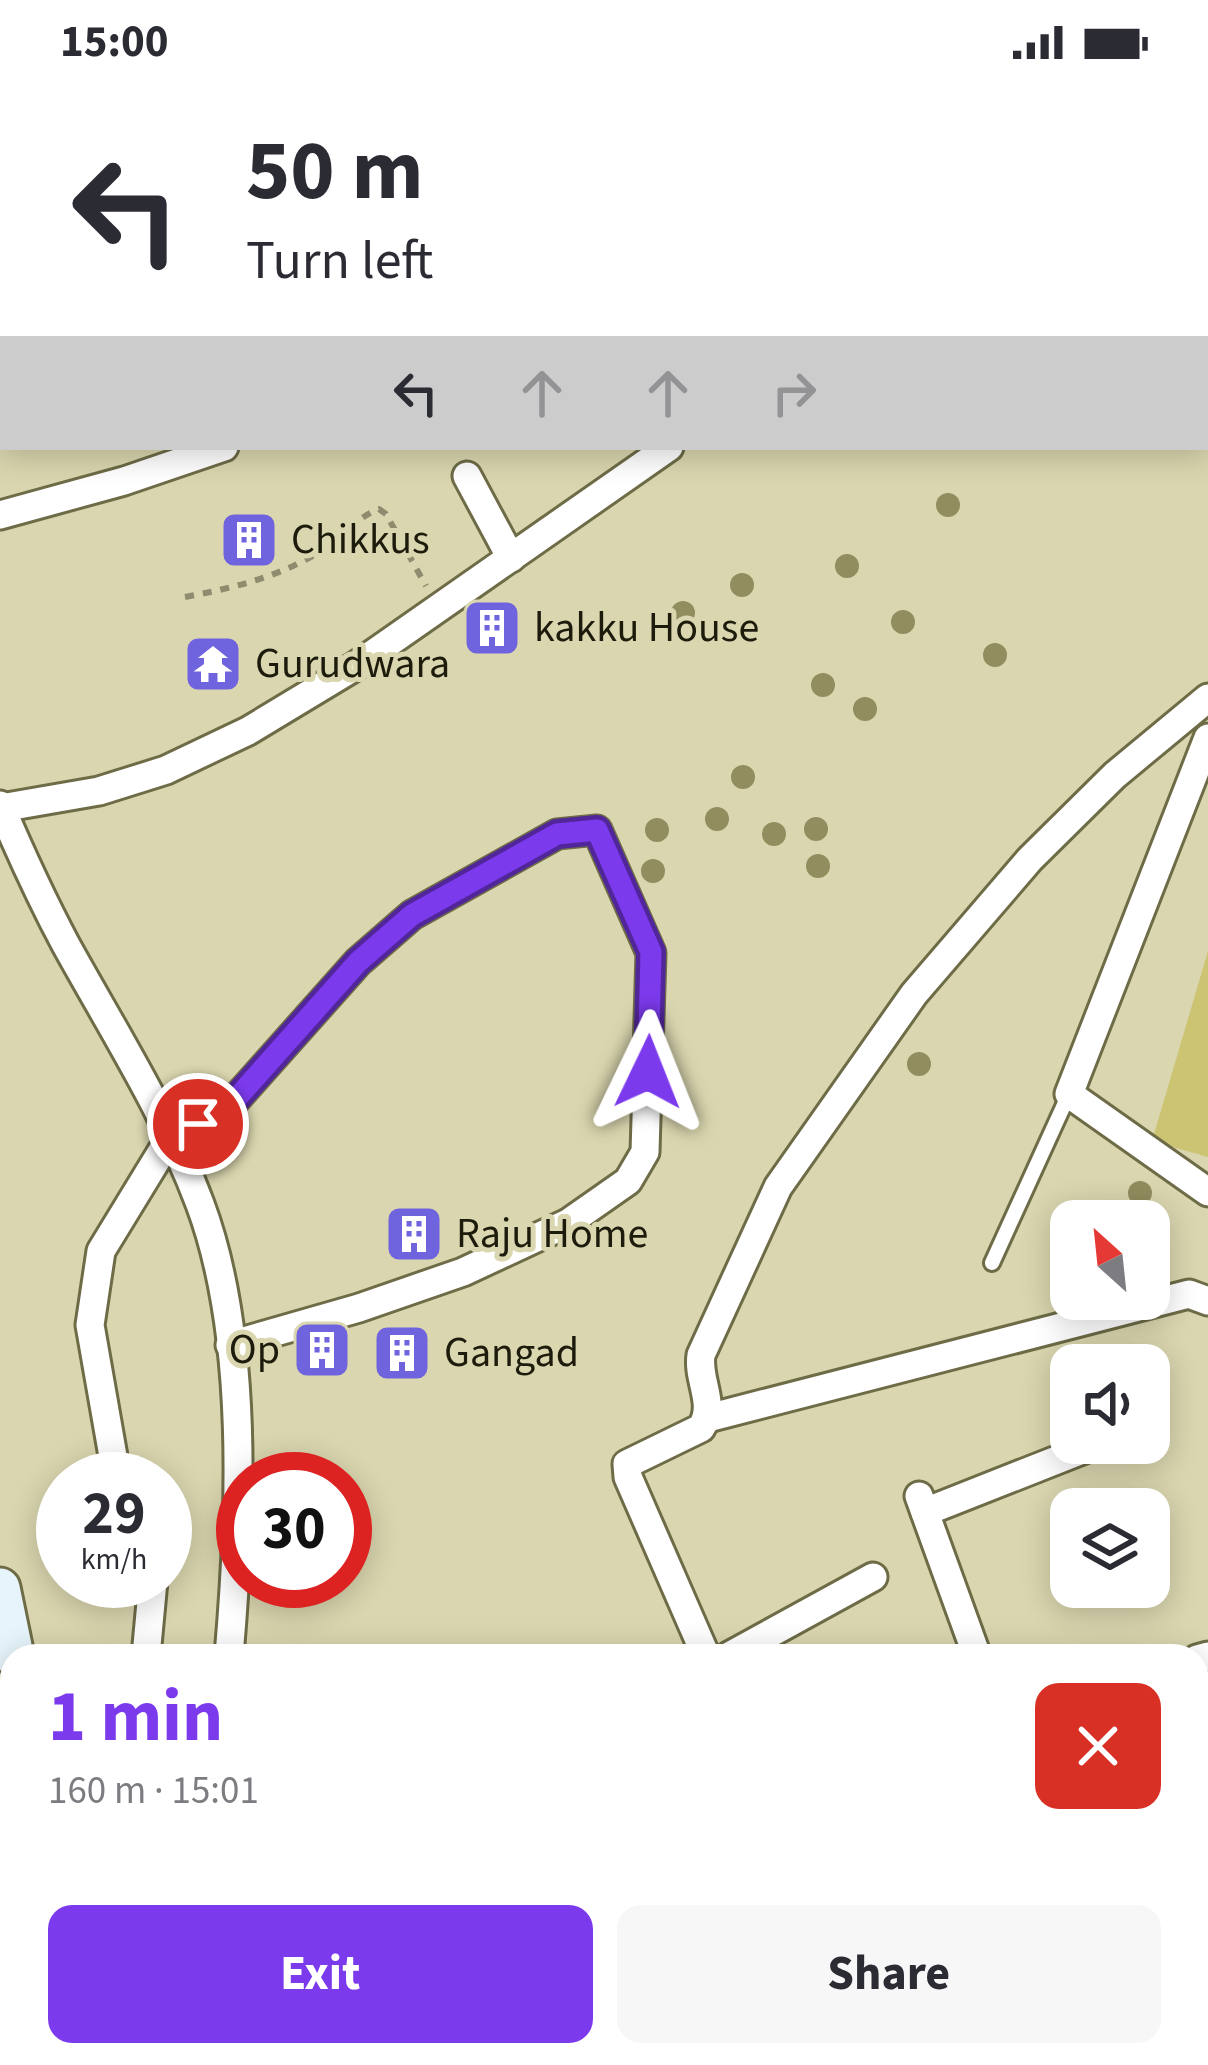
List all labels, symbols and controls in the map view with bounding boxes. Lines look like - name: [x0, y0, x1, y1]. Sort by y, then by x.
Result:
- text: 15:00: [60, 10, 169, 74]
- text: 50 m: [246, 112, 424, 232]
- icon: left: [48, 132, 204, 288]
- text: Turn left: [246, 223, 433, 300]
- icon: left: [383, 360, 449, 426]
- icon: ahead: [509, 360, 575, 426]
- icon: ahead: [635, 360, 701, 426]
- icon: right: [761, 360, 827, 426]
- building icon: Chikkus: [218, 509, 280, 571]
- place label: Chikkus: [291, 510, 430, 570]
- building icon: kakku House: [461, 597, 523, 659]
- place label: kakku House: [534, 598, 759, 658]
- temple icon: Gurudwara: [182, 633, 244, 695]
- place label: Gurudwara: [255, 634, 450, 694]
- position arrow: [585, 1009, 711, 1135]
- pin: [147, 1073, 249, 1175]
- icon: arrive: [165, 1091, 231, 1157]
- north arrow: [1050, 1200, 1170, 1320]
- map controls: [1050, 1200, 1170, 1608]
- building icon: Raju Home: [383, 1203, 445, 1265]
- place label: Raju Home: [456, 1204, 648, 1264]
- building icon: Op: [291, 1319, 353, 1381]
- place label: Op: [229, 1320, 280, 1380]
- building icon: Gangad: [371, 1322, 433, 1384]
- place label: Gangad: [444, 1323, 579, 1383]
- button: sound: [1050, 1344, 1170, 1464]
- speed limit sign: 30: [216, 1452, 372, 1608]
- text: 29: [82, 1472, 146, 1557]
- button: layers: [1050, 1488, 1170, 1608]
- text: km/h: [81, 1538, 147, 1581]
- text: 1 min: [48, 1666, 223, 1769]
- button: close: [1035, 1683, 1161, 1809]
- text: 160 m · 15:01: [48, 1763, 259, 1819]
- button: Exit: [48, 1905, 593, 2043]
- button: Share: [617, 1905, 1161, 2043]

